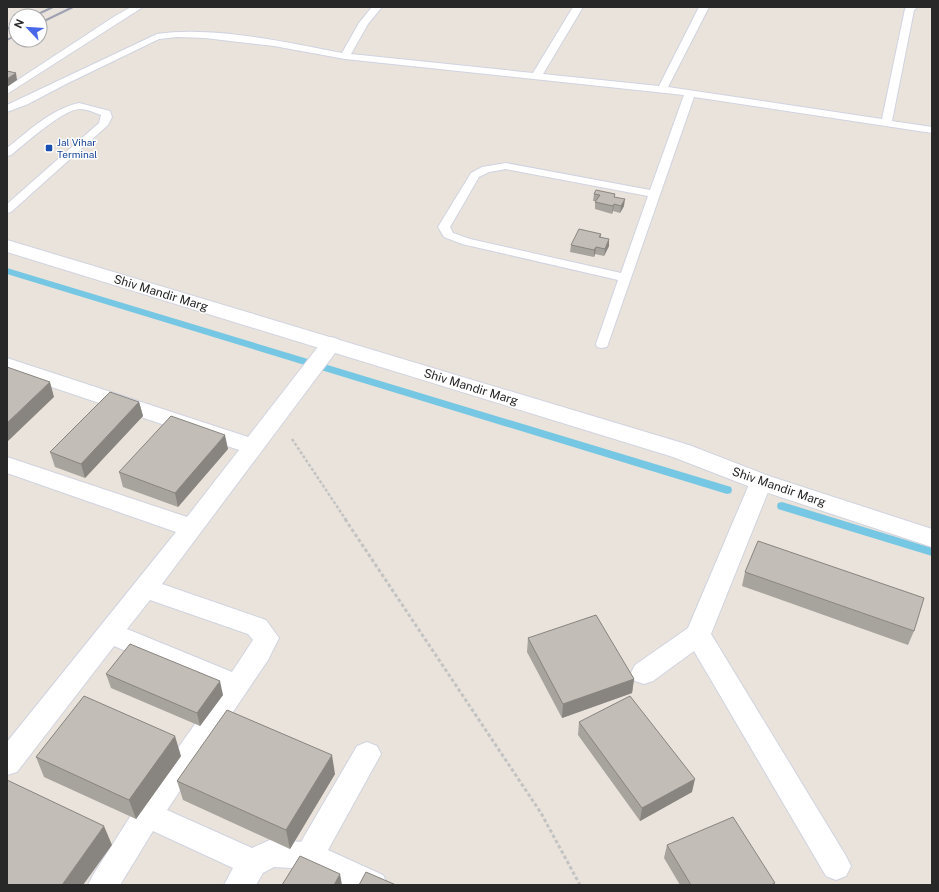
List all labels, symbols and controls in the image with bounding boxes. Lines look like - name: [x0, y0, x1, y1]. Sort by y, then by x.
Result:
- north arrow: [8, 8, 48, 48]
- text: N: [12, 17, 26, 30]
- place label: Jal Vihar Terminal: [57, 136, 97, 160]
- marker: Jal Vihar Terminal: [44, 143, 54, 153]
- street label: Shiv Mandir Marg: [112, 272, 210, 314]
- street label: Shiv Mandir Marg: [422, 366, 520, 408]
- street label: Shiv Mandir Marg: [730, 464, 828, 510]

